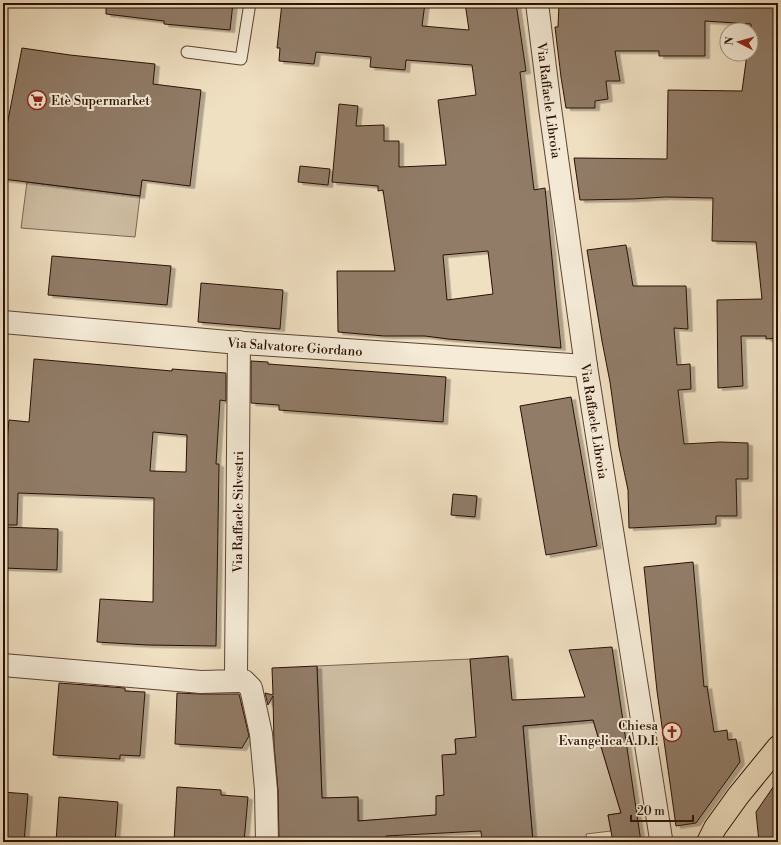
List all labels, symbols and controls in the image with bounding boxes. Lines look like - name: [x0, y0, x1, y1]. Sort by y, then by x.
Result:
- north arrow: [719, 22, 759, 62]
- text: N: [723, 36, 737, 46]
- street label: Via Raffaele Libroia: [533, 41, 564, 160]
- supermarket icon: Etè Supermarket: [26, 89, 48, 111]
- place label: Etè Supermarket: [51, 93, 150, 109]
- street label: Via Salvatore Giordano: [226, 335, 363, 360]
- street label: Via Raffaele Libroia: [577, 361, 611, 480]
- street label: Via Raffaele Silvestri: [230, 451, 247, 574]
- place label: Chiesa Evangelica A.D.I.: [559, 718, 658, 749]
- church icon: Chiesa Evangelica A.D.I.: [661, 721, 683, 743]
- scale bar: [631, 797, 693, 823]
- text: 20 m: [637, 804, 665, 819]

